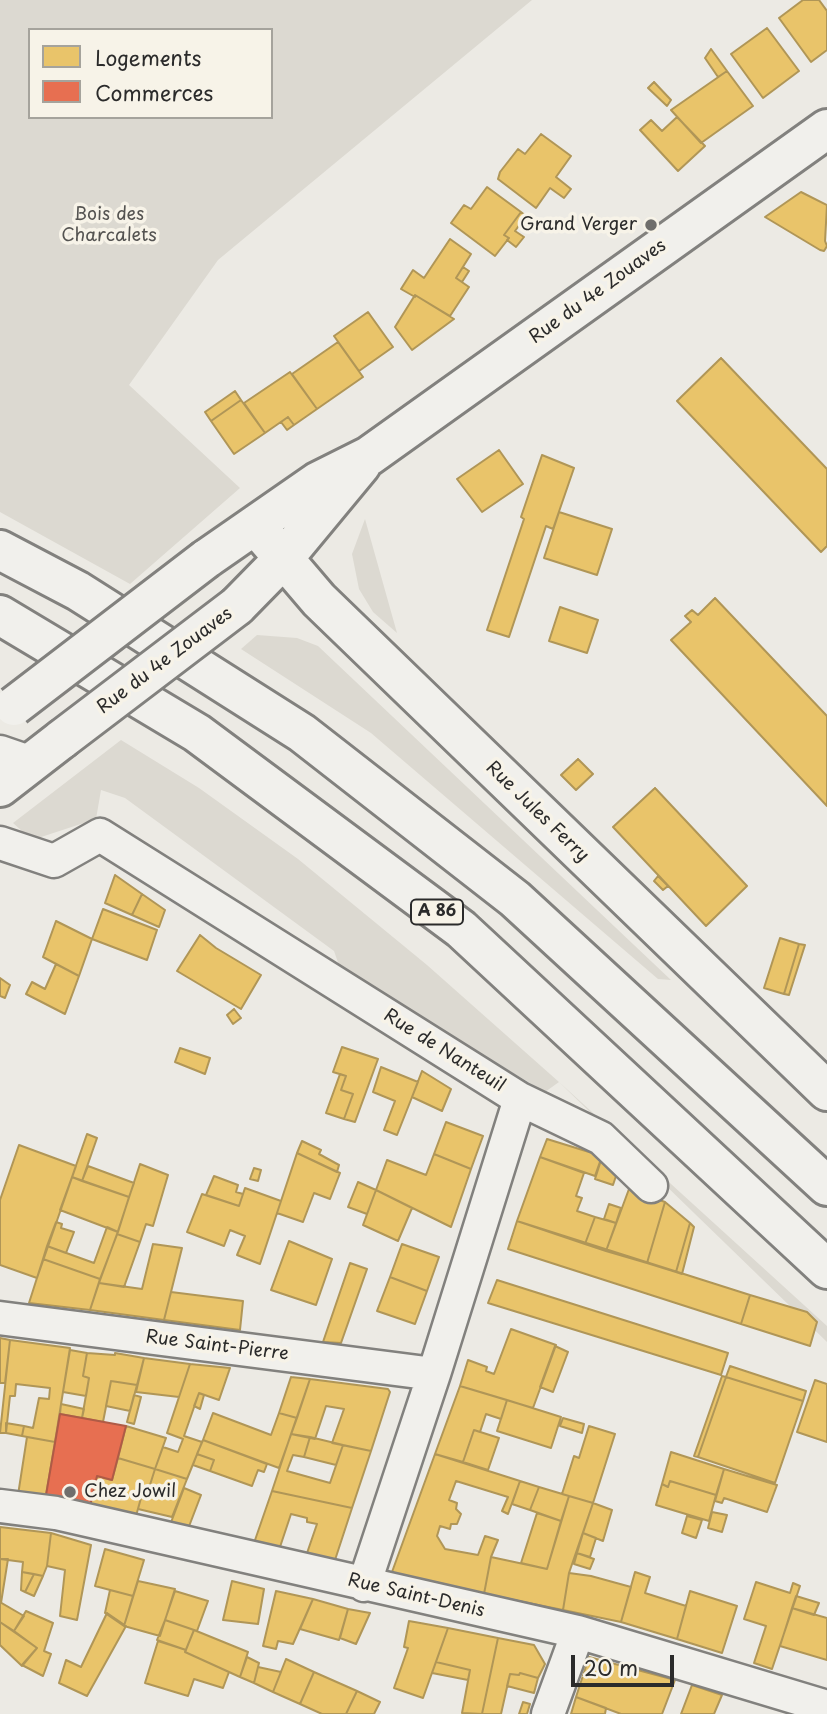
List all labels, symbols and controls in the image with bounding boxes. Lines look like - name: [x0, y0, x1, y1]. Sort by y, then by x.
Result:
- legend: [28, 28, 273, 119]
- text: Logements: [95, 41, 201, 73]
- text: Commerces: [95, 76, 213, 108]
- park label: Bois des Charcalets: [61, 204, 157, 246]
- place label: Grand Verger: [520, 214, 637, 236]
- marker: Grand Verger: [643, 217, 659, 233]
- street label: Rue du 4e Zouaves: [525, 235, 671, 349]
- street label: Rue du 4e Zouaves: [93, 603, 237, 719]
- street label: Rue Jules Ferry: [481, 757, 593, 867]
- road number: A 86: [411, 900, 463, 924]
- street label: Rue de Nanteuil: [379, 1005, 509, 1097]
- street label: Rue Saint-Pierre: [144, 1327, 290, 1365]
- place label: Chez Jowil: [84, 1481, 176, 1503]
- marker: Chez Jowil: [62, 1484, 78, 1500]
- street label: Rue Saint-Denis: [345, 1570, 487, 1622]
- scale bar: [575, 1640, 678, 1684]
- text: 20 m: [584, 1651, 638, 1683]

